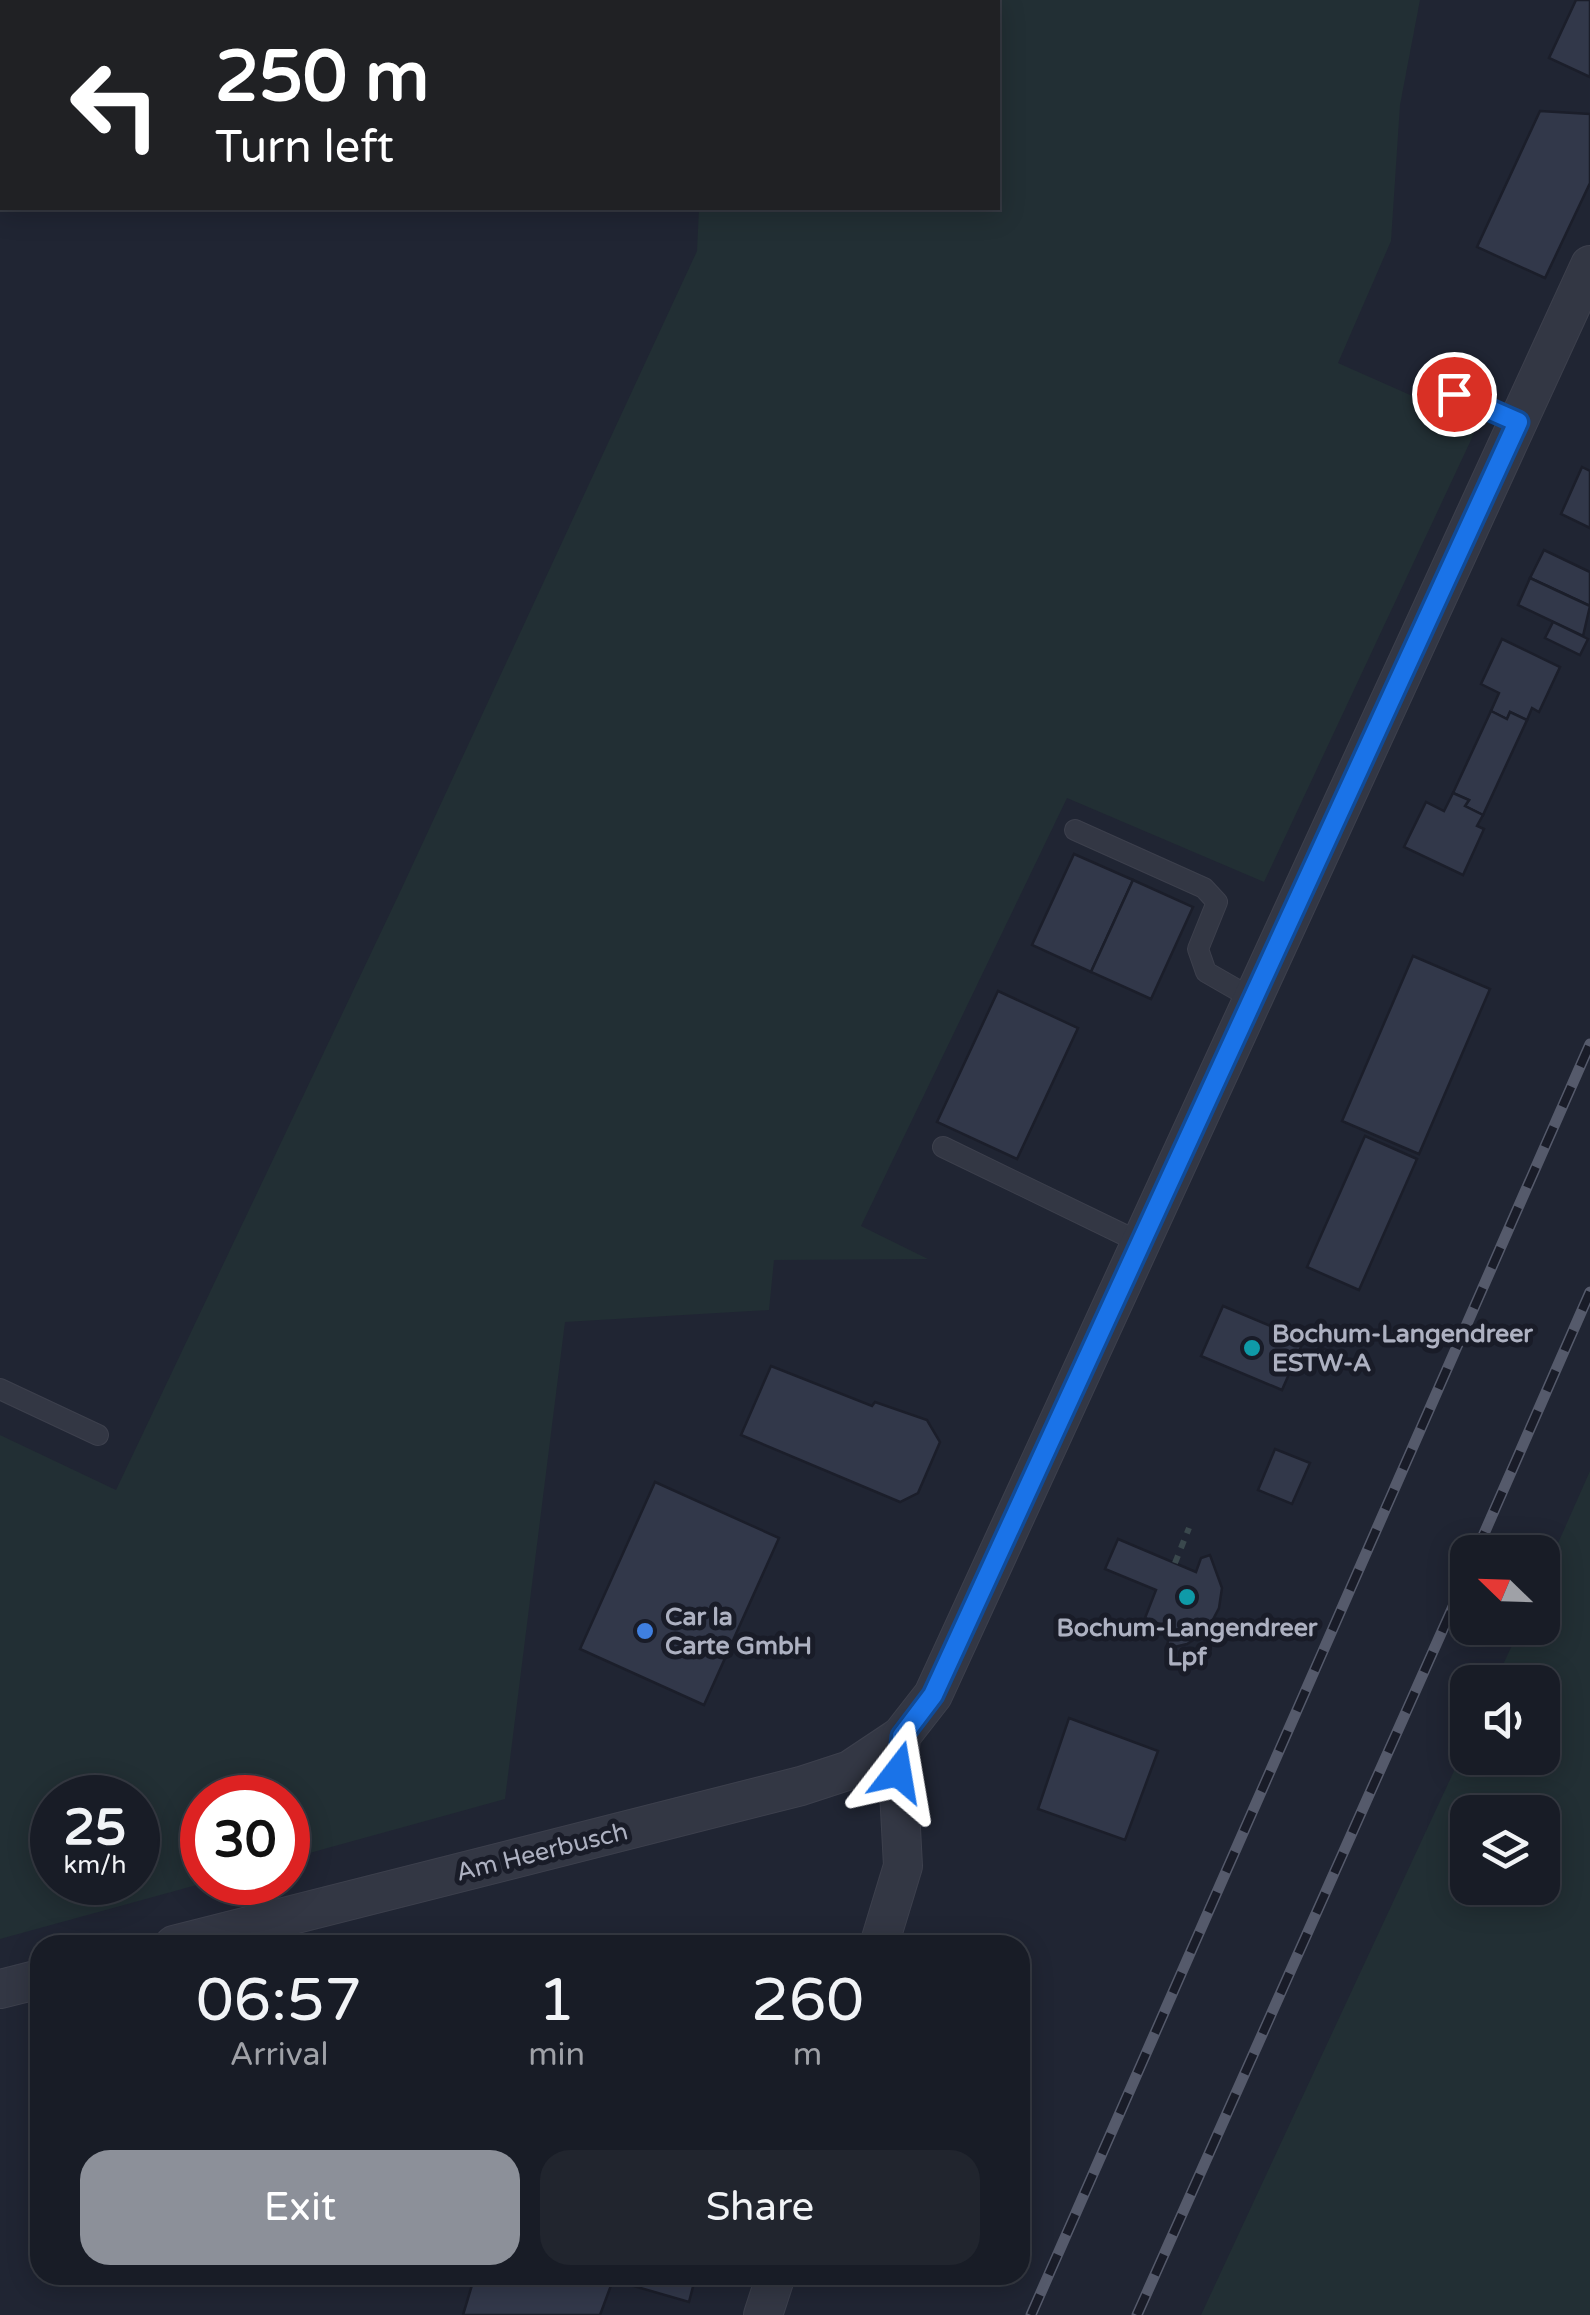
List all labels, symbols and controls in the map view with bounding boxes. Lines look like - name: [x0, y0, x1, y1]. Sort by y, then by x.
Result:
- text: 250 m: [215, 36, 429, 120]
- icon: left: [50, 40, 180, 170]
- text: Turn left: [215, 121, 394, 175]
- pin: [1412, 352, 1497, 437]
- icon: arrive: [1427, 367, 1482, 422]
- place label: Bochum-Langendreer ESTW-A: [1272, 1319, 1533, 1378]
- marker: Bochum-Langendreer ESTW-A: [1241, 1337, 1263, 1359]
- north arrow: [1450, 1535, 1560, 1645]
- map controls: [1450, 1535, 1560, 1905]
- marker: Bochum-Langendreer Lpf: [1176, 1586, 1198, 1608]
- place label: Car la Carte GmbH: [665, 1602, 812, 1661]
- place label: Bochum-Langendreer Lpf: [1057, 1613, 1318, 1672]
- marker: Car la Carte GmbH: [634, 1620, 656, 1642]
- button: sound: [1450, 1665, 1560, 1775]
- position arrow: [846, 1720, 950, 1824]
- speed limit sign: 30: [180, 1775, 310, 1905]
- button: layers: [1450, 1795, 1560, 1905]
- text: 25: [64, 1798, 126, 1858]
- street label: Am Heerbusch: [453, 1816, 631, 1888]
- text: km/h: [64, 1850, 126, 1880]
- text: 06:57: [196, 1965, 362, 2037]
- text: 1: [538, 1965, 575, 2037]
- text: 260: [751, 1965, 864, 2037]
- text: Arrival: [230, 2036, 329, 2074]
- text: min: [528, 2036, 585, 2074]
- text: m: [793, 2036, 822, 2074]
- button: Exit: [80, 2150, 520, 2265]
- button: Share: [540, 2150, 980, 2265]

